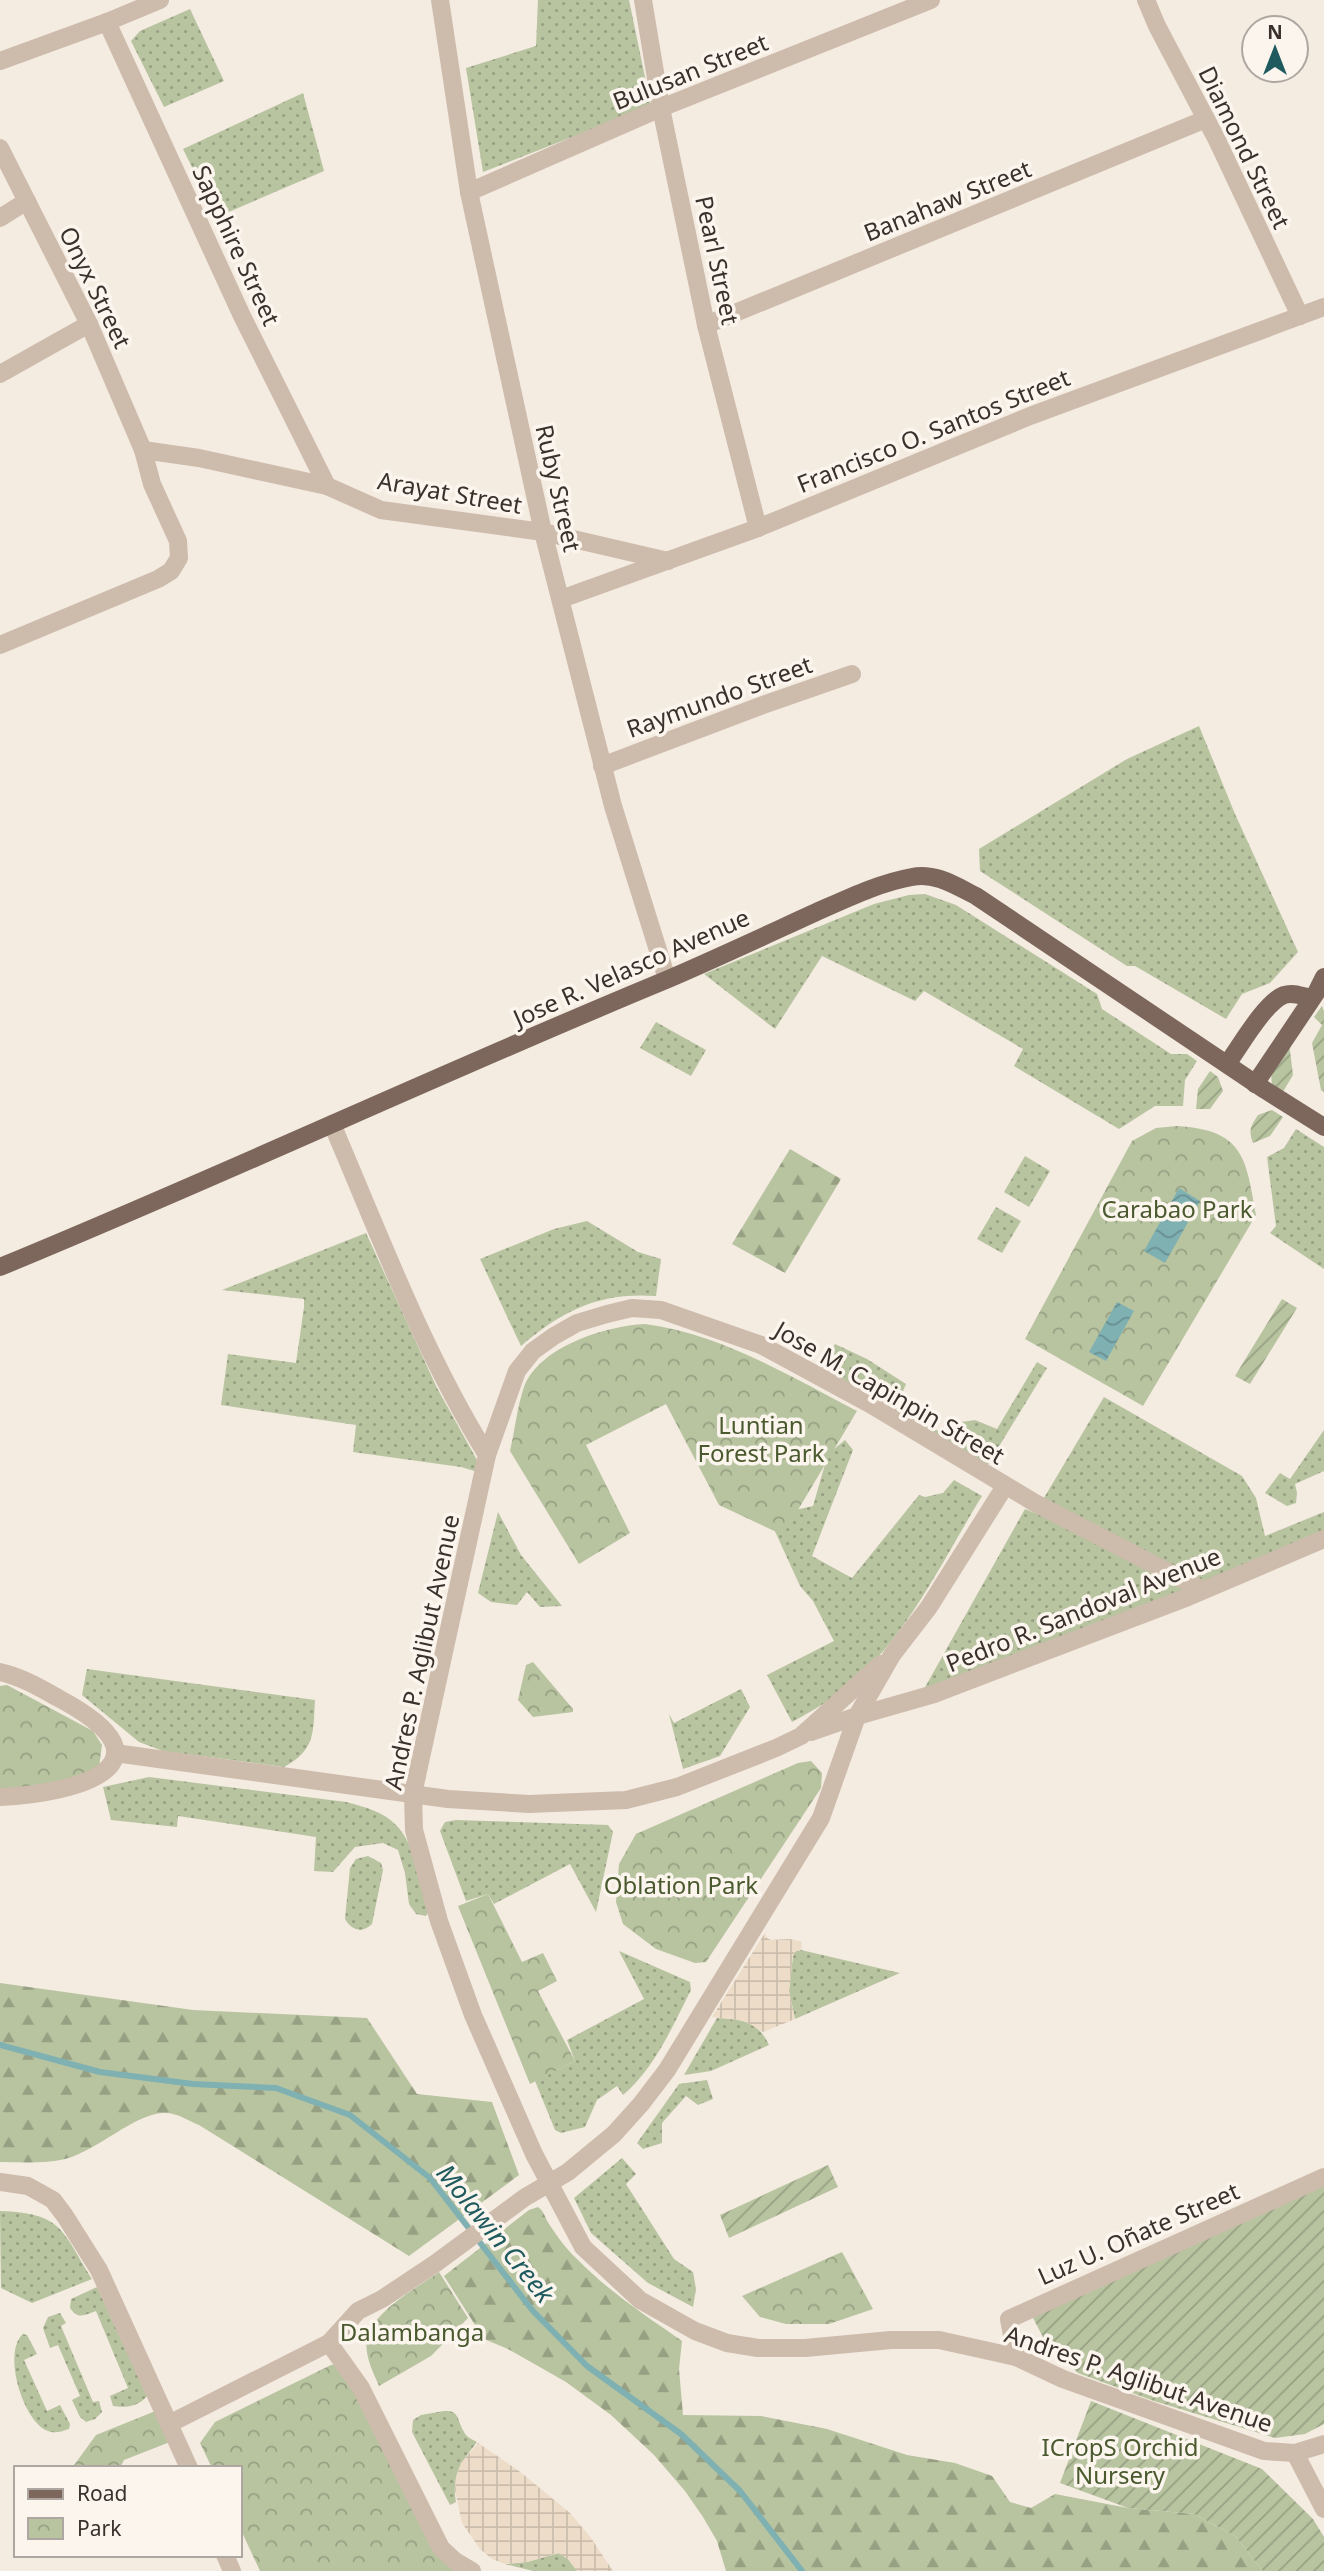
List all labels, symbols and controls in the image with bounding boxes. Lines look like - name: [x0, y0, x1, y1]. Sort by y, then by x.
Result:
- north arrow: [1240, 14, 1310, 84]
- text: N: [1267, 19, 1283, 45]
- street label: Bulusan Street: [608, 25, 773, 117]
- street label: Diamond Street: [1191, 60, 1299, 234]
- street label: Banahaw Street: [858, 151, 1036, 249]
- street label: Sapphire Street: [185, 159, 289, 331]
- street label: Pearl Street: [688, 193, 748, 328]
- street label: Onyx Street: [52, 221, 140, 354]
- street label: Francisco O. Santos Street: [792, 360, 1075, 500]
- street label: Ruby Street: [528, 421, 590, 555]
- street label: Arayat Street: [375, 463, 525, 521]
- street label: Raymundo Street: [622, 647, 817, 745]
- street label: Jose R. Velasco Avenue: [506, 900, 754, 1035]
- park label: Carabao Park: [1101, 1192, 1253, 1225]
- street label: Jose M. Capinpin Street: [767, 1312, 1011, 1472]
- park label: Luntian Forest Park: [697, 1408, 825, 1469]
- street label: Andres P. Aglibut Avenue: [376, 1511, 466, 1793]
- street label: Pedro R. Sandoval Avenue: [941, 1539, 1225, 1679]
- park label: Oblation Park: [604, 1868, 758, 1901]
- water label: Molawin Creek: [429, 2156, 564, 2311]
- street label: Luz U. Oñate Street: [1032, 2174, 1244, 2292]
- park label: Dalambanga: [340, 2315, 484, 2348]
- street label: Andres P. Aglibut Avenue: [1001, 2317, 1277, 2439]
- park label: ICropS Orchid Nursery: [1042, 2430, 1198, 2491]
- legend: [14, 2466, 242, 2557]
- text: Road: [77, 2479, 127, 2507]
- text: Park: [77, 2514, 122, 2542]

